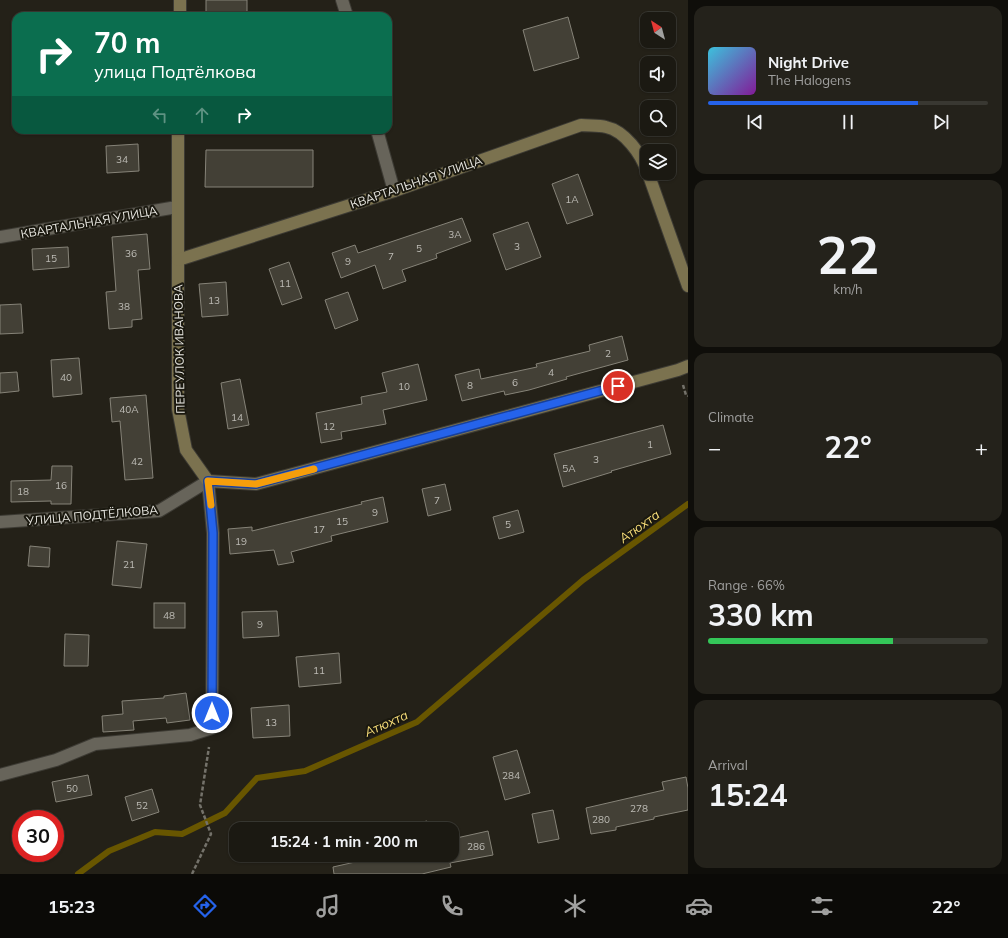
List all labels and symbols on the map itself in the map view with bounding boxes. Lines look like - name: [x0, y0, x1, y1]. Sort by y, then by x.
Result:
- north arrow: [640, 12, 676, 48]
- street label: КВАРТАЛЬНАЯ УЛИЦА: [348, 152, 484, 212]
- house number: 34: [116, 153, 128, 166]
- house number: 1А: [565, 193, 579, 206]
- street label: КВАРТАЛЬНАЯ УЛИЦА: [19, 203, 159, 241]
- house number: 3А: [448, 228, 462, 241]
- house number: 3: [514, 240, 520, 253]
- house number: 5: [416, 242, 422, 255]
- house number: 36: [125, 247, 137, 260]
- house number: 7: [388, 250, 394, 263]
- house number: 15: [45, 252, 57, 265]
- house number: 9: [345, 255, 351, 268]
- house number: 11: [279, 277, 291, 290]
- street label: ПЕРЕУЛОК ИВАНОВА: [170, 284, 188, 414]
- house number: 13: [208, 294, 220, 307]
- house number: 38: [118, 300, 130, 313]
- house number: 2: [605, 347, 611, 360]
- house number: 4: [548, 366, 554, 379]
- pin: [601, 369, 635, 403]
- house number: 40: [60, 371, 72, 384]
- house number: 6: [512, 376, 518, 389]
- house number: 8: [467, 379, 473, 392]
- house number: 10: [398, 380, 410, 393]
- house number: 40А: [119, 403, 139, 416]
- house number: 14: [231, 411, 243, 424]
- house number: 12: [323, 420, 335, 433]
- house number: 1: [647, 438, 653, 451]
- house number: 3: [593, 453, 599, 466]
- house number: 42: [131, 455, 143, 468]
- house number: 5А: [562, 462, 576, 475]
- house number: 16: [55, 479, 67, 492]
- house number: 18: [17, 485, 29, 498]
- house number: 7: [434, 494, 440, 507]
- street label: УЛИЦА ПОДТЁЛКОВА: [24, 502, 159, 528]
- house number: 9: [372, 506, 378, 519]
- water label: Атюхта: [615, 506, 662, 547]
- house number: 15: [336, 515, 348, 528]
- house number: 5: [505, 518, 511, 531]
- house number: 17: [313, 523, 325, 536]
- house number: 19: [235, 535, 247, 548]
- house number: 21: [123, 558, 135, 571]
- house number: 48: [163, 609, 175, 622]
- house number: 9: [257, 618, 263, 631]
- house number: 11: [313, 664, 325, 677]
- position arrow: [191, 692, 233, 734]
- water label: Атюхта: [361, 706, 410, 740]
- house number: 13: [265, 716, 277, 729]
- house number: 284: [502, 769, 520, 782]
- house number: 50: [66, 782, 78, 795]
- house number: 52: [136, 799, 148, 812]
- house number: 278: [630, 802, 648, 815]
- speed limit sign: 30: [12, 810, 64, 862]
- house number: 280: [592, 813, 610, 826]
- house number: 286: [467, 840, 485, 853]

